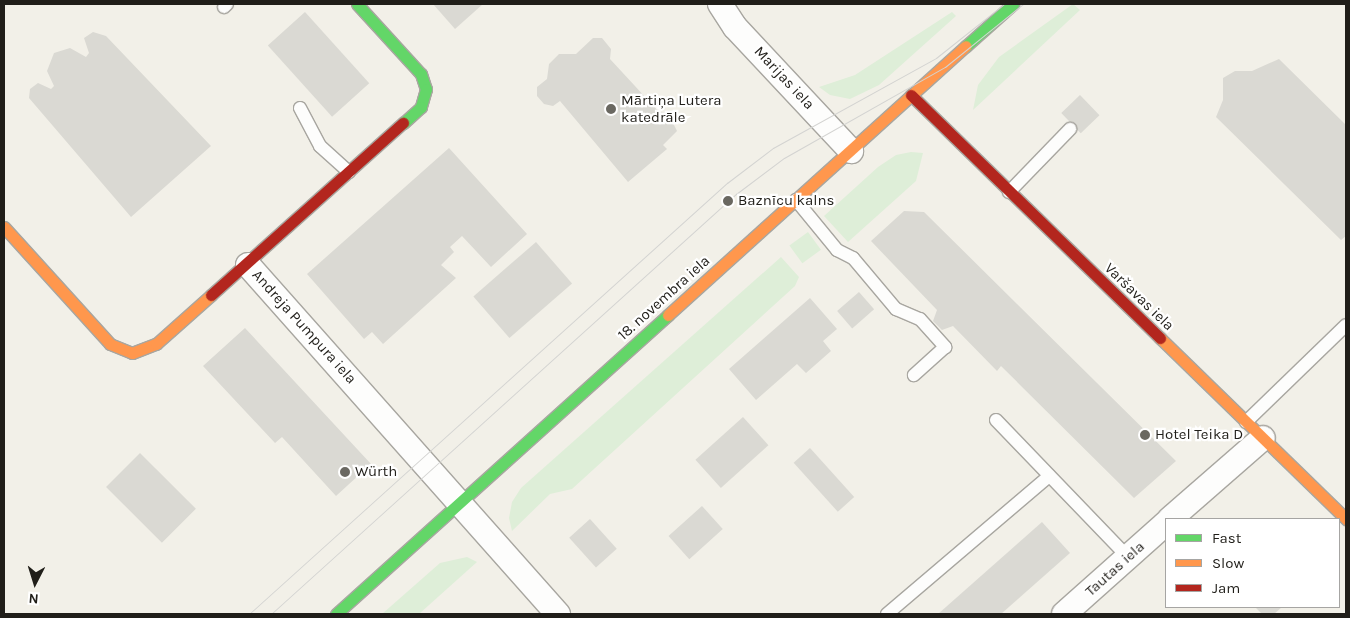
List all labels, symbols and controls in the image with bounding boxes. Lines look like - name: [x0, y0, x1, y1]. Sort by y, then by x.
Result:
- street label: Marijas iela: [750, 43, 818, 113]
- place label: Mārtiņa Lutera katedrāle: [621, 91, 721, 126]
- marker: Mārtiņa Lutera katedrāle: [605, 103, 617, 115]
- place label: Baznīcu kalns: [738, 192, 834, 210]
- marker: Baznīcu kalns: [722, 195, 734, 207]
- street label: 18. novembra iela: [614, 252, 714, 344]
- street label: Varšavas iela: [1101, 259, 1177, 335]
- street label: Andreja Pumpura iela: [248, 266, 360, 388]
- place label: Hotel Teika D: [1155, 426, 1243, 444]
- marker: Hotel Teika D: [1139, 429, 1151, 441]
- place label: Würth: [355, 463, 397, 481]
- marker: Würth: [339, 466, 351, 478]
- legend: [1165, 518, 1340, 608]
- text: Fast: [1212, 529, 1241, 547]
- street label: Tautas iela: [1082, 538, 1148, 600]
- text: Slow: [1212, 554, 1244, 572]
- north arrow: [10, 558, 60, 608]
- text: Jam: [1212, 579, 1240, 597]
- text: N: [28, 590, 39, 607]

